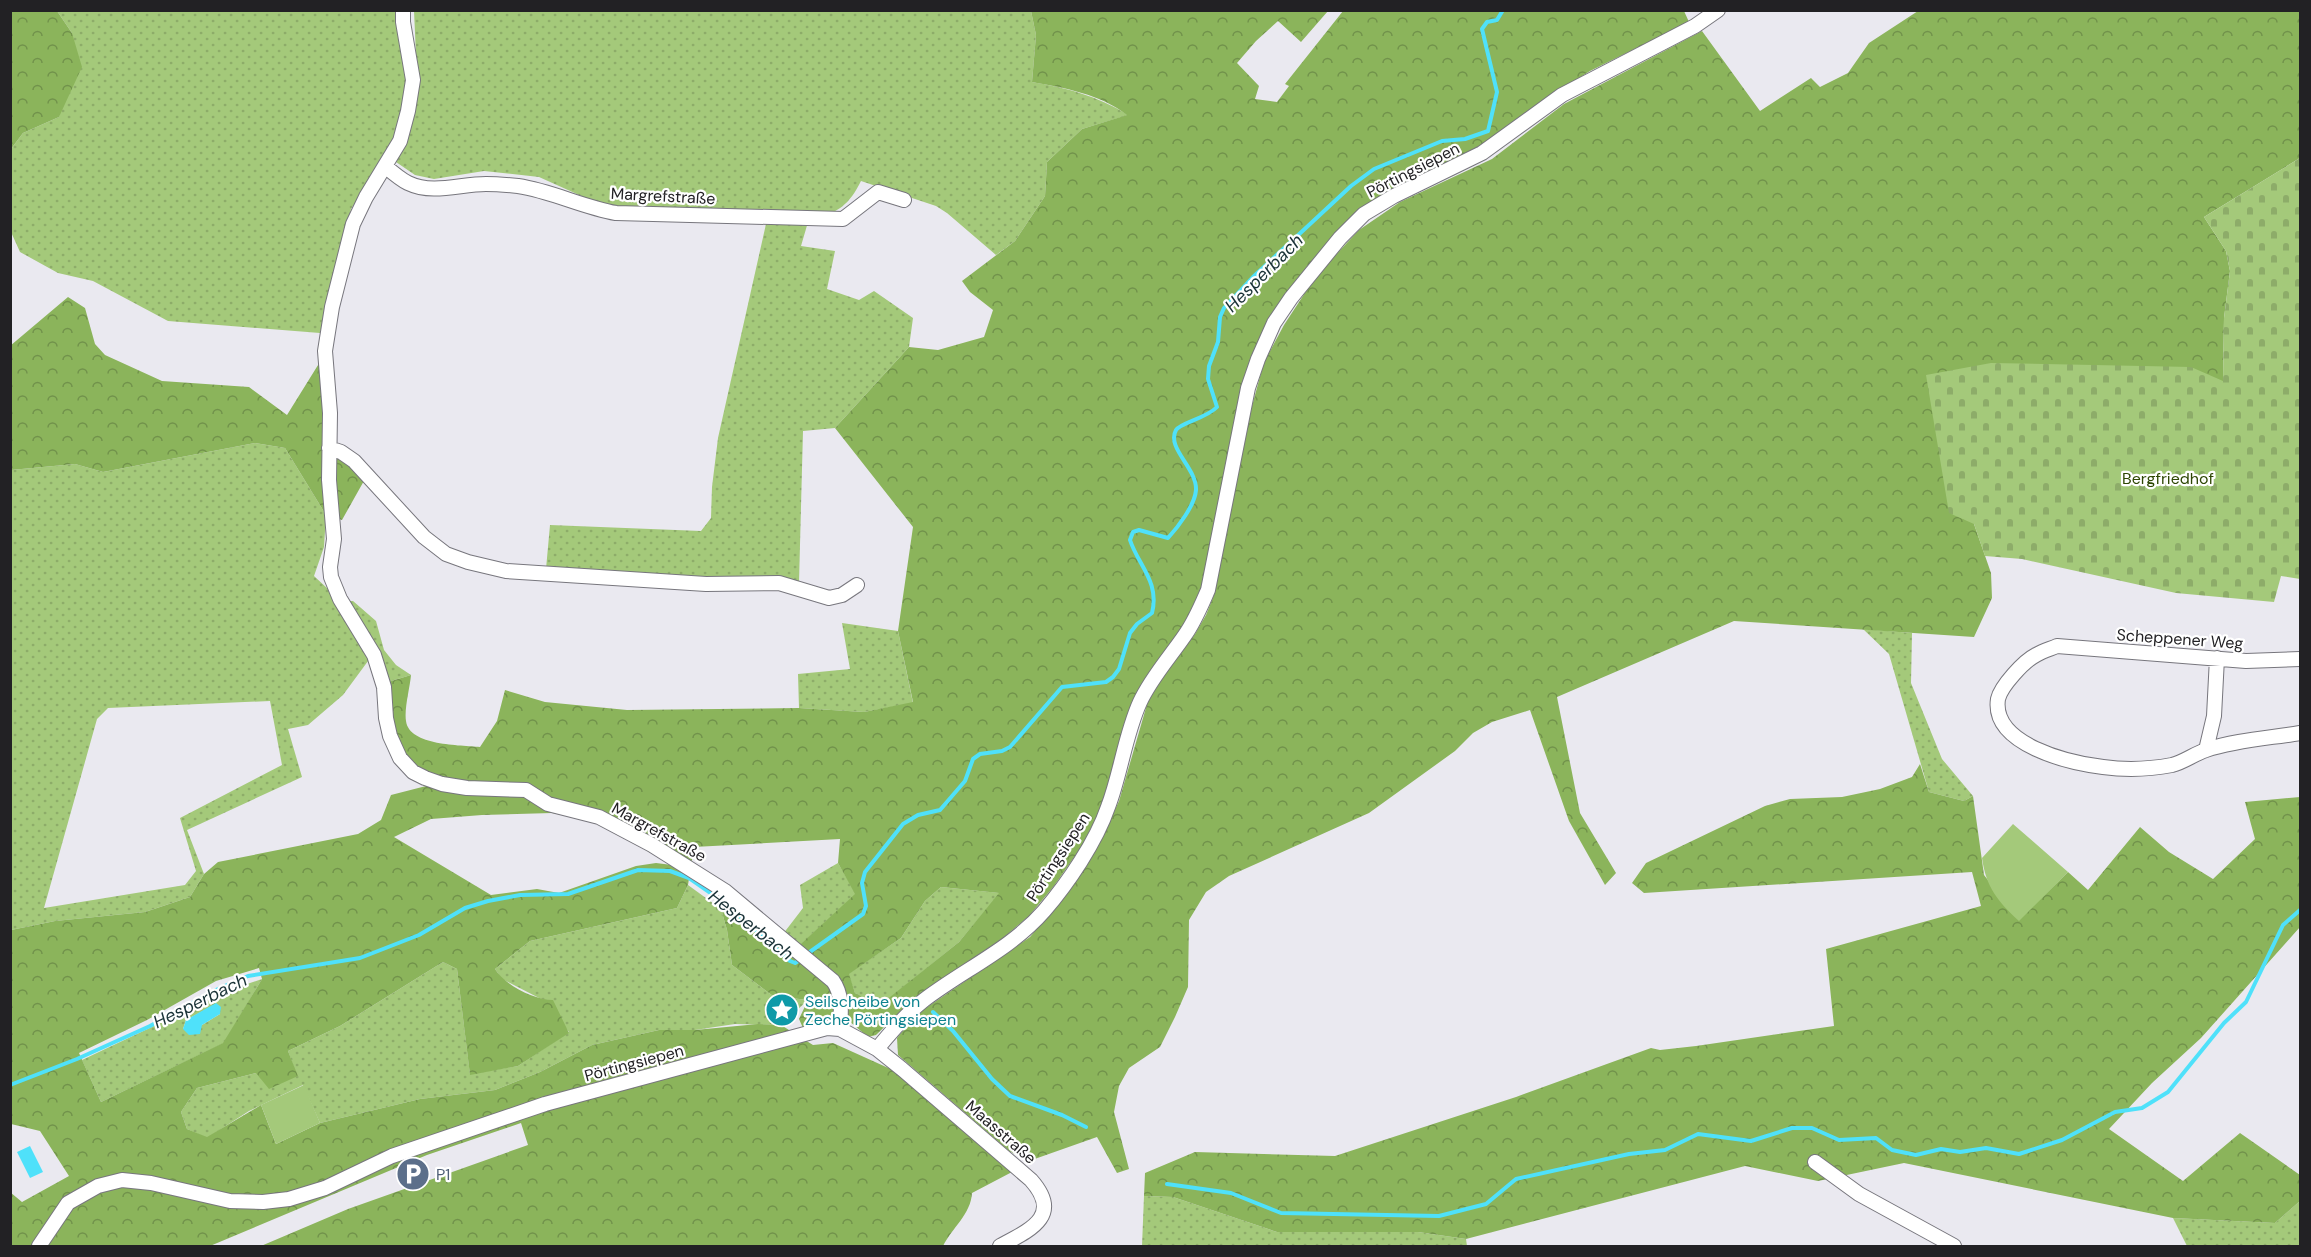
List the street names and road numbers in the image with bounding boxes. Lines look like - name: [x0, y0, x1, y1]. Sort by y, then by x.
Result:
- street label: Pörtingsiepen: [1363, 138, 1463, 202]
- street label: Margrefstraße: [610, 183, 716, 209]
- street label: Scheppener Weg: [2116, 624, 2244, 654]
- street label: Margrefstraße: [608, 797, 710, 867]
- street label: Pörtingsiepen: [1021, 809, 1095, 905]
- street label: Pörtingsiepen: [582, 1040, 686, 1086]
- street label: Maasstraße: [961, 1096, 1041, 1168]

